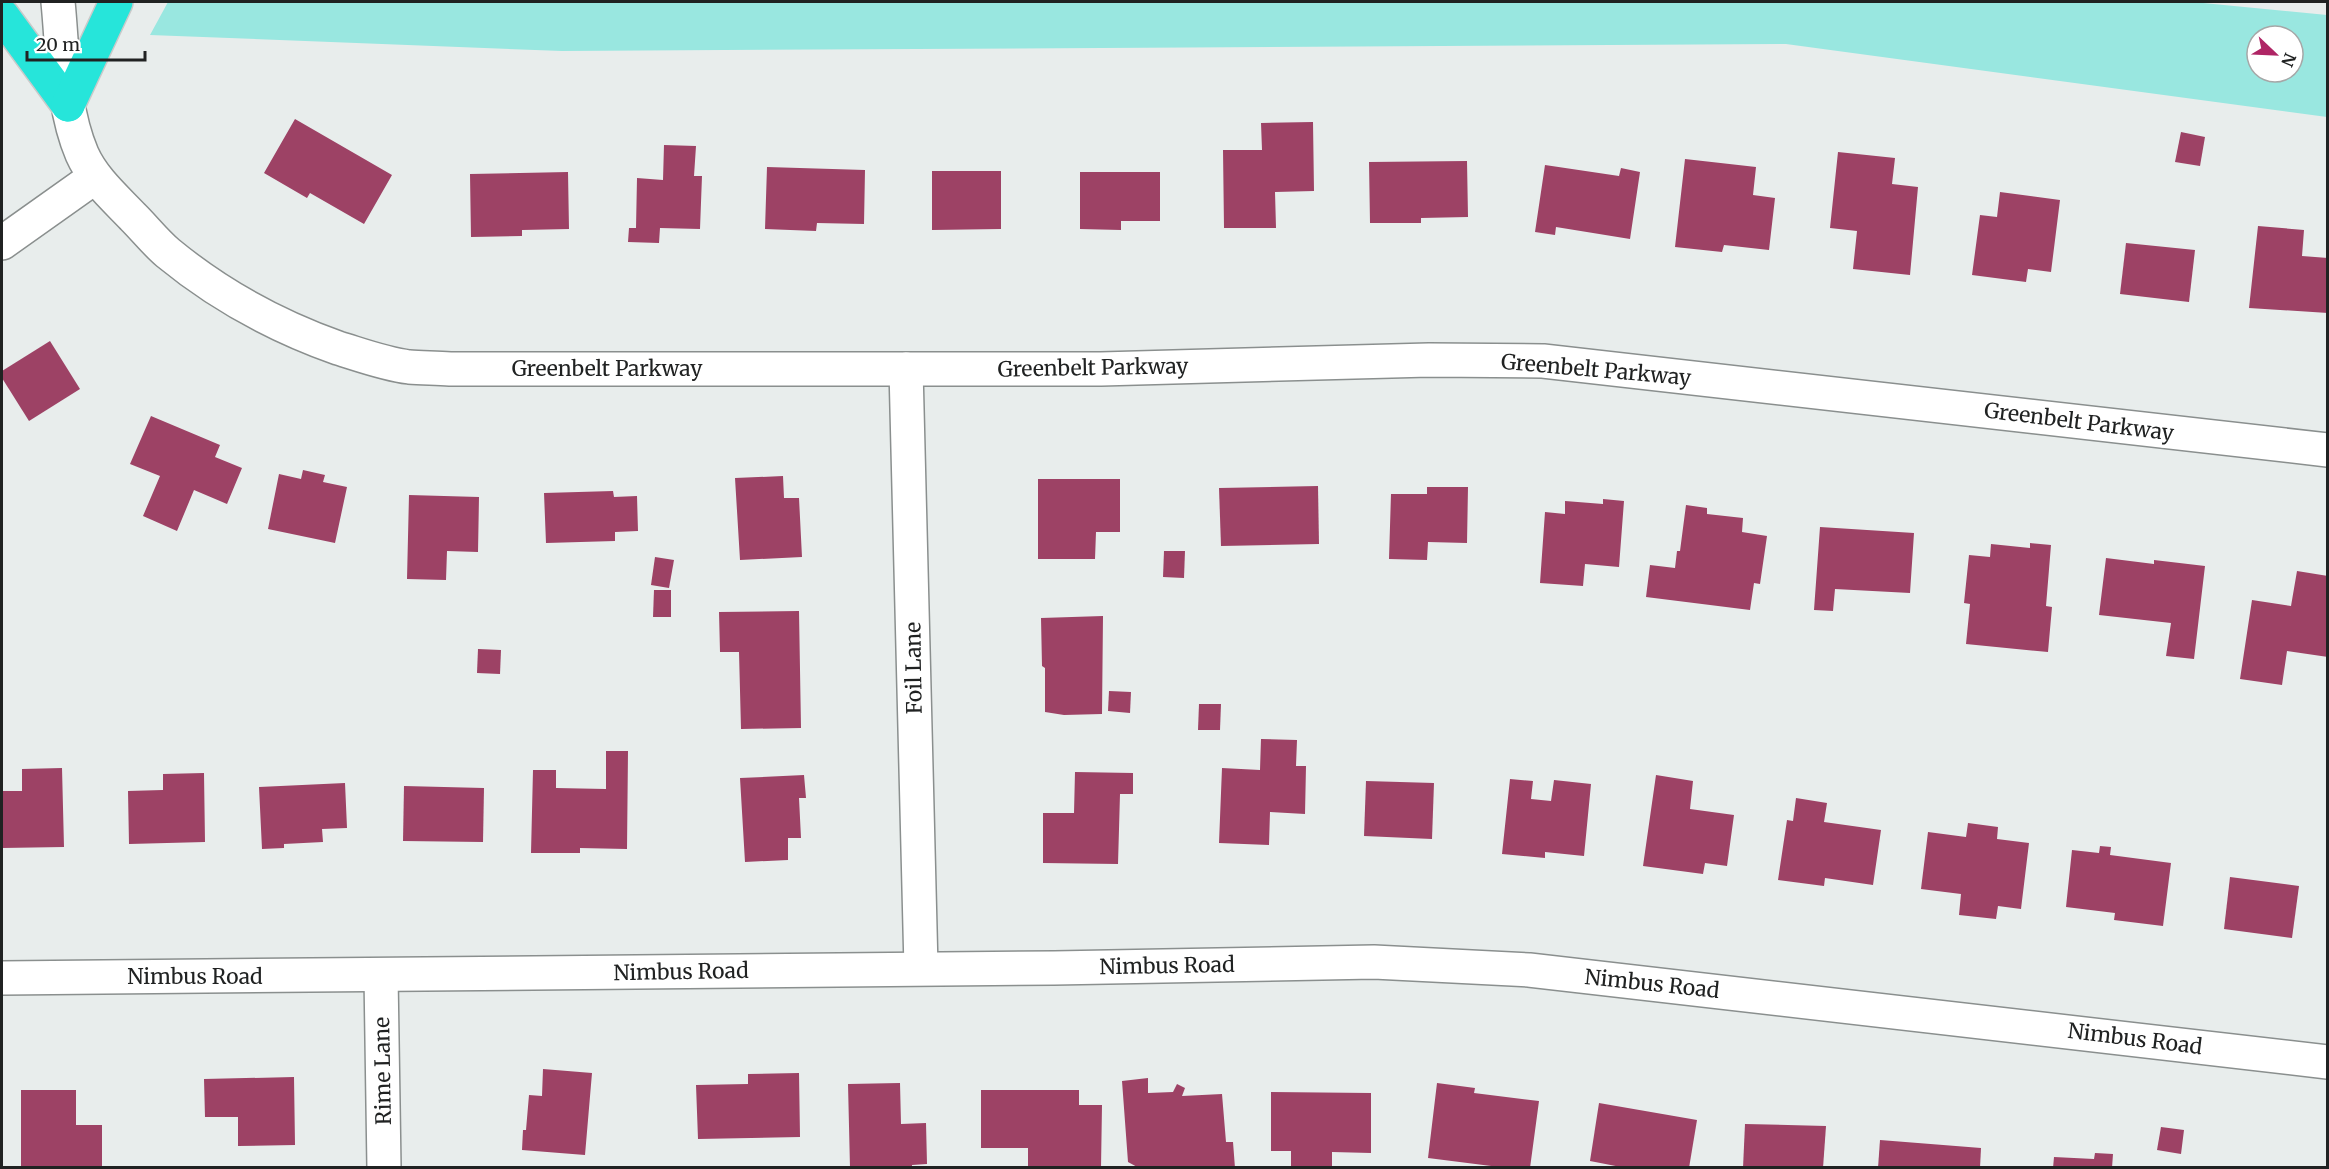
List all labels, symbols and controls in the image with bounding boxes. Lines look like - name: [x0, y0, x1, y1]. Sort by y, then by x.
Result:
- scale bar: [27, 24, 146, 62]
- north arrow: [2245, 24, 2305, 84]
- text: 20 m: [36, 33, 80, 56]
- text: N: [2277, 50, 2300, 70]
- street label: Greenbelt Parkway: [1500, 348, 1693, 391]
- street label: Greenbelt Parkway: [997, 352, 1189, 383]
- street label: Greenbelt Parkway: [512, 355, 703, 382]
- street label: Greenbelt Parkway: [1983, 396, 2176, 447]
- street label: Foil Lane: [899, 622, 928, 714]
- street label: Nimbus Road: [1099, 951, 1235, 980]
- street label: Nimbus Road: [613, 957, 749, 986]
- street label: Nimbus Road: [127, 963, 263, 990]
- street label: Nimbus Road: [1583, 963, 1721, 1004]
- street label: Rime Lane: [368, 1017, 397, 1125]
- street label: Nimbus Road: [2066, 1017, 2204, 1060]

